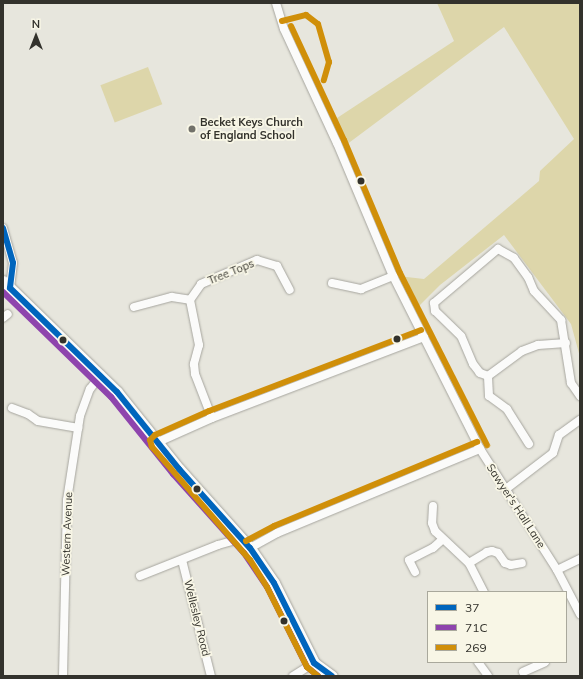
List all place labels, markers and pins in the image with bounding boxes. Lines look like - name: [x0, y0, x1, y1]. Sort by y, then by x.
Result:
- place label: Becket Keys Church of England School: [200, 116, 303, 142]
- marker: Becket Keys Church of England School: [187, 124, 197, 134]
- unlabelled marker: [356, 176, 366, 186]
- unlabelled marker: [392, 334, 402, 344]
- unlabelled marker: [58, 335, 68, 345]
- unlabelled marker: [192, 484, 202, 494]
- unlabelled marker: [279, 616, 289, 626]

